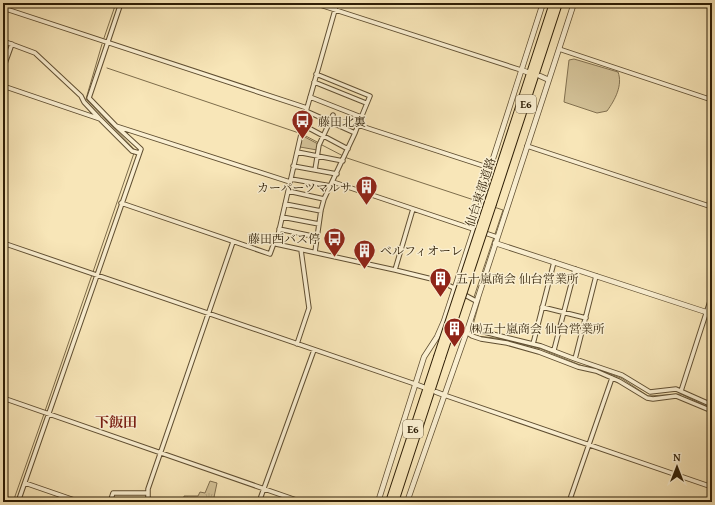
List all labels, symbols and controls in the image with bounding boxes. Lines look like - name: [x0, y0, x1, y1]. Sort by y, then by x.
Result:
- road number: E6: [516, 95, 536, 113]
- bus stop icon: 藤田北裏: [289, 108, 315, 141]
- place label: 藤田北裏: [318, 113, 366, 130]
- street label: 仙台東部道路: [461, 155, 499, 229]
- building icon: カーパーツマルサ: [354, 174, 380, 207]
- place label: カーパーツマルサ: [257, 179, 352, 196]
- bus stop icon: 藤田西バス停: [322, 225, 348, 258]
- place label: 藤田西バス停: [248, 230, 320, 247]
- building icon: ベルフィオーレ: [352, 237, 378, 270]
- place label: ベルフィオーレ: [380, 242, 463, 259]
- building icon: 五十嵐商会 仙台営業所: [428, 265, 454, 298]
- place label: 五十嵐商会 仙台営業所: [456, 270, 579, 287]
- building icon: ㈱五十嵐商会 仙台営業所: [442, 315, 468, 348]
- place label: ㈱五十嵐商会 仙台営業所: [470, 320, 605, 337]
- district label: 下飯田: [95, 412, 137, 432]
- road number: E6: [403, 420, 423, 438]
- north arrow: [657, 447, 697, 487]
- text: N: [673, 449, 681, 465]

